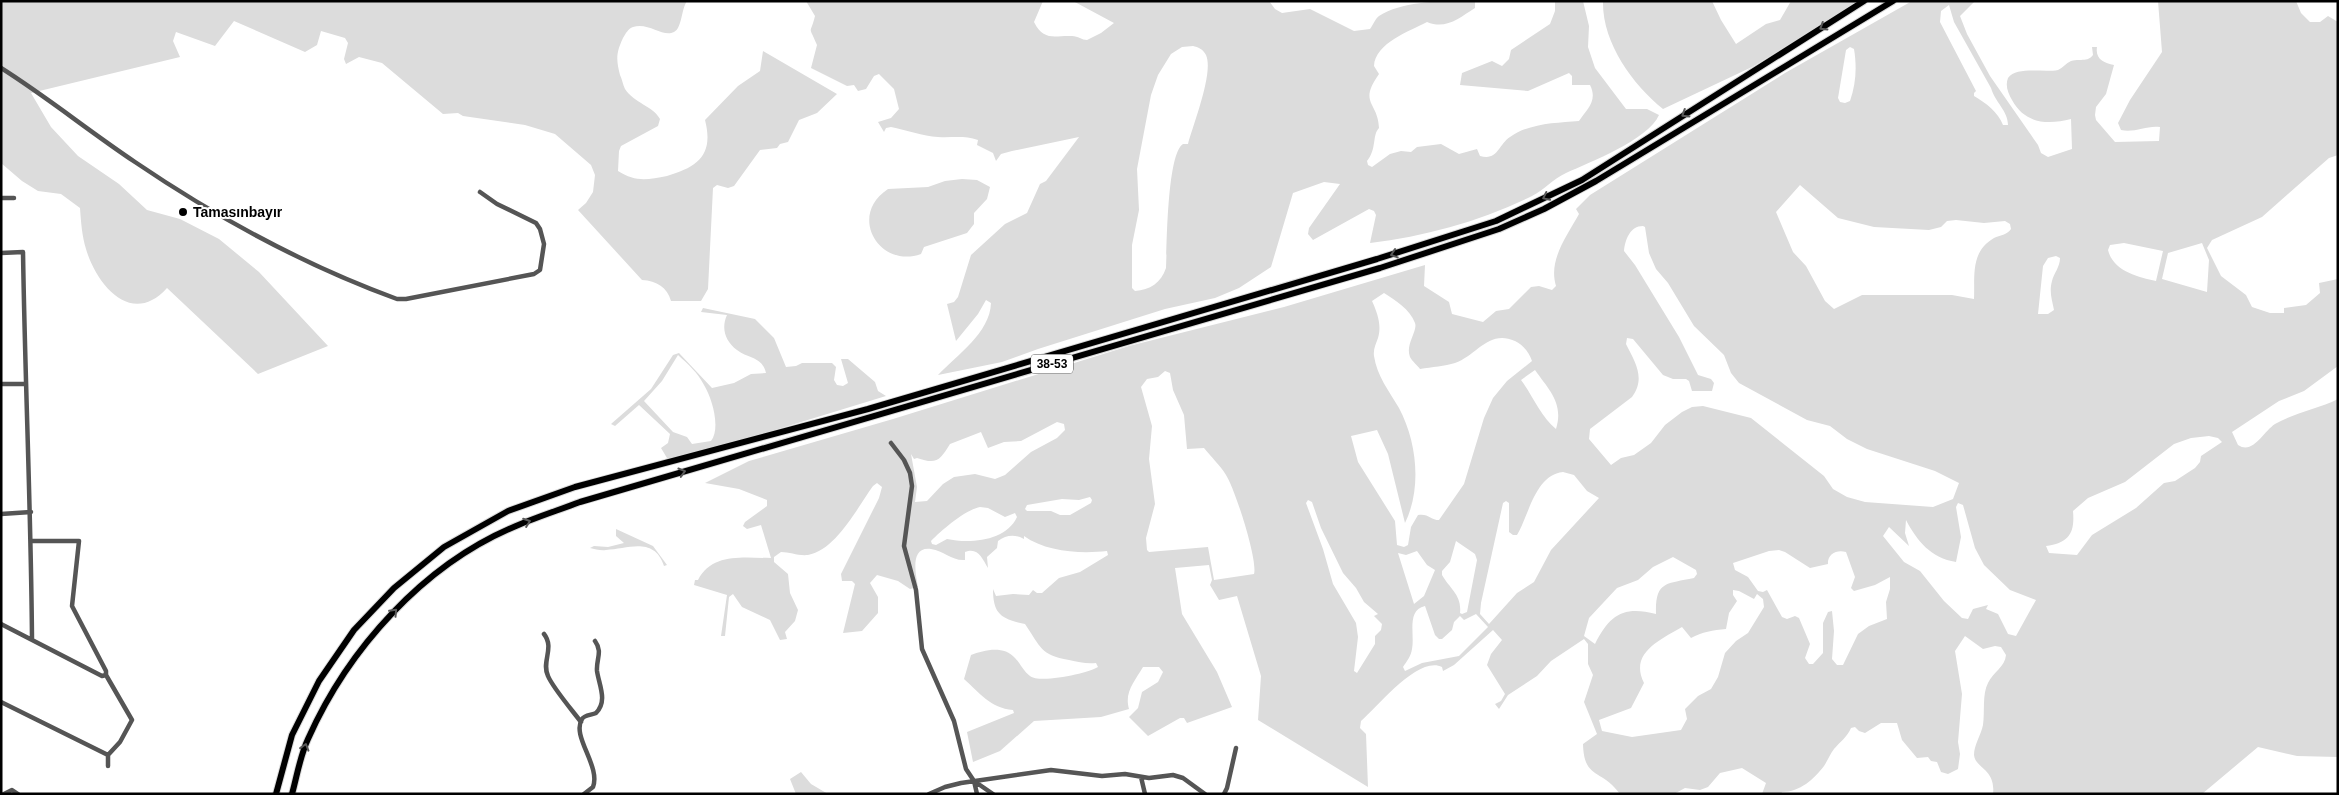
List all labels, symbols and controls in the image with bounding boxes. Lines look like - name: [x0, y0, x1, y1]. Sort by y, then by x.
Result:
- one-way arrow: [1819, 21, 1828, 31]
- one-way arrow: [1682, 108, 1691, 118]
- one-way arrow: [1542, 191, 1551, 202]
- place label: Tamasınbayır: [193, 204, 283, 220]
- marker: Tamasınbayır: [177, 206, 189, 218]
- one-way arrow: [1390, 248, 1399, 258]
- road number: 38-53: [1031, 354, 1073, 374]
- one-way arrow: [677, 468, 685, 478]
- one-way arrow: [522, 517, 531, 527]
- one-way arrow: [388, 609, 397, 618]
- one-way arrow: [300, 743, 310, 752]

